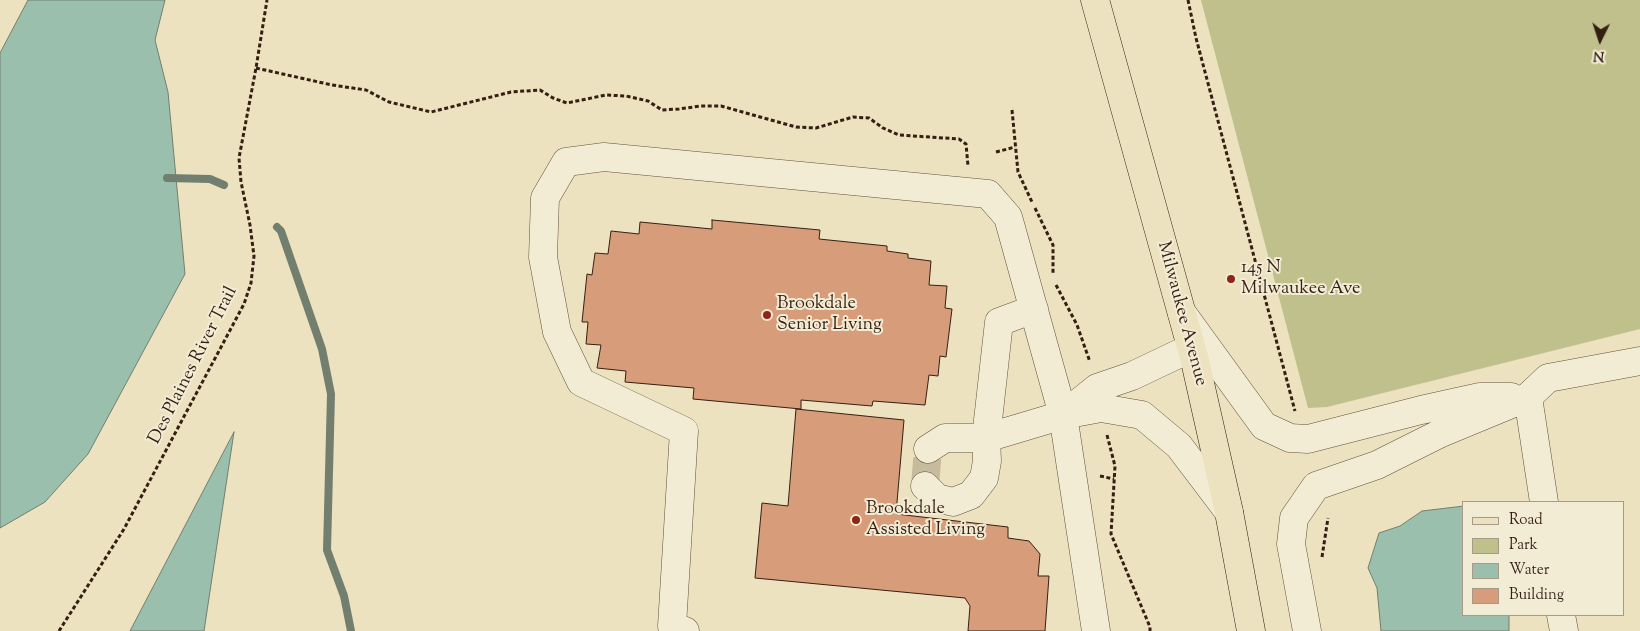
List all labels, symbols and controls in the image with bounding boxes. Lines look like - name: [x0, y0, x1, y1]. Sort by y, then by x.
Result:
- north arrow: [1575, 15, 1625, 65]
- text: N: [1593, 45, 1605, 65]
- street label: Milwaukee Avenue: [1151, 239, 1211, 389]
- place label: 145 N Milwaukee Ave: [1241, 258, 1360, 300]
- marker: 145 N Milwaukee Ave: [1225, 273, 1237, 285]
- street label: Des Plaines River Trail: [145, 284, 243, 448]
- place label: Brookdale Senior Living: [777, 294, 882, 336]
- marker: Brookdale Senior Living: [761, 309, 773, 321]
- place label: Brookdale Assisted Living: [866, 499, 985, 542]
- legend: [1462, 501, 1625, 616]
- text: Road: [1509, 510, 1543, 531]
- marker: Brookdale Assisted Living: [850, 514, 862, 526]
- text: Park: [1509, 535, 1538, 556]
- text: Water: [1509, 560, 1549, 581]
- text: Building: [1509, 585, 1564, 606]

